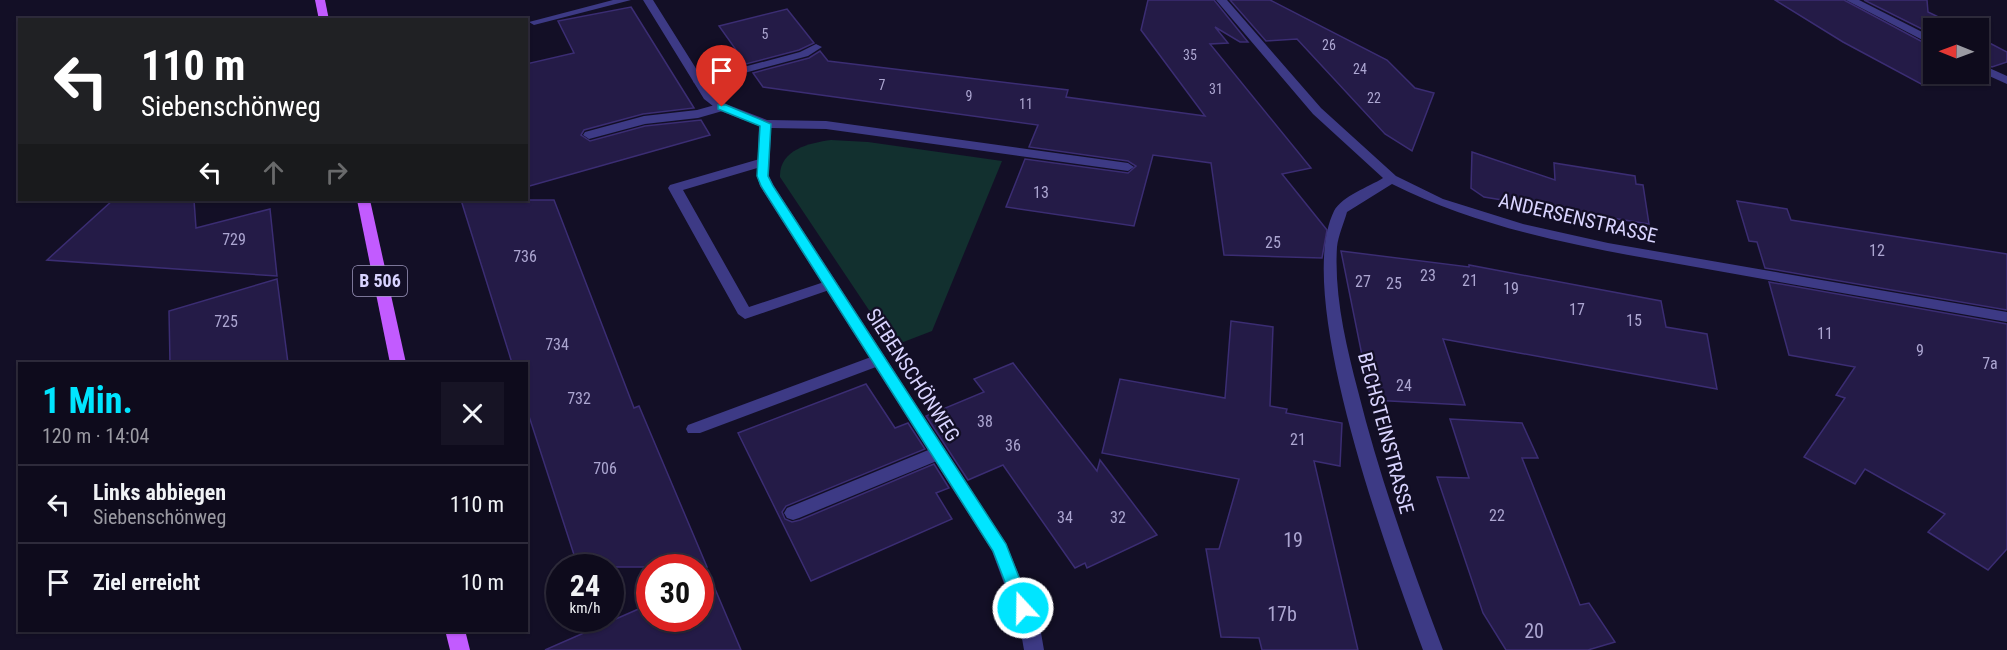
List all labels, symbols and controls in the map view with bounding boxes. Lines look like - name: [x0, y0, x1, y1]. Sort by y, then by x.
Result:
- north arrow: [1923, 18, 1989, 84]
- map controls: [1923, 18, 1989, 84]
- house number: 5: [762, 26, 769, 42]
- house number: 26: [1322, 37, 1336, 53]
- text: 110 m: [141, 41, 246, 90]
- icon: left: [42, 42, 120, 120]
- pin: [696, 45, 747, 107]
- house number: 35: [1183, 47, 1197, 63]
- icon: arrive: [705, 54, 738, 87]
- house number: 24: [1353, 61, 1367, 77]
- house number: 7: [879, 77, 886, 93]
- house number: 31: [1209, 81, 1223, 97]
- house number: 9: [966, 88, 972, 104]
- house number: 22: [1367, 90, 1381, 106]
- text: Siebenschönweg: [141, 91, 321, 123]
- house number: 11: [1019, 96, 1033, 112]
- icon: left: [194, 156, 227, 189]
- icon: ahead: [257, 156, 290, 189]
- icon: right: [320, 156, 353, 189]
- house number: 13: [1033, 183, 1049, 202]
- street label: ANDERSENSTRASSE: [1496, 188, 1660, 248]
- house number: 729: [222, 230, 246, 249]
- house number: 25: [1265, 233, 1281, 252]
- house number: 12: [1869, 241, 1885, 260]
- house number: 736: [513, 247, 537, 266]
- road number: B 506: [353, 266, 407, 296]
- house number: 23: [1420, 266, 1436, 285]
- house number: 21: [1462, 271, 1478, 290]
- house number: 27: [1355, 272, 1371, 291]
- house number: 25: [1386, 274, 1402, 293]
- house number: 19: [1503, 279, 1519, 298]
- house number: 17: [1569, 300, 1585, 319]
- street label: SIEBENSCHÖNWEG: [861, 304, 965, 446]
- house number: 15: [1626, 311, 1642, 330]
- house number: 725: [214, 312, 238, 331]
- house number: 11: [1817, 324, 1833, 343]
- house number: 734: [545, 335, 569, 354]
- house number: 9: [1916, 341, 1924, 360]
- street label: BECHSTEINSTRASSE: [1353, 350, 1419, 516]
- house number: 7a: [1982, 354, 1998, 373]
- house number: 24: [1396, 376, 1412, 395]
- text: 1 Min.: [42, 380, 133, 422]
- button: close: [441, 382, 504, 445]
- house number: 732: [567, 389, 591, 408]
- house number: 38: [977, 412, 993, 431]
- text: 120 m · 14:04: [42, 424, 149, 448]
- house number: 21: [1290, 430, 1306, 449]
- house number: 36: [1005, 436, 1021, 455]
- house number: 706: [593, 459, 617, 478]
- text: Links abbiegen: [93, 480, 226, 505]
- icon: left: [42, 488, 75, 521]
- text: 110 m: [450, 492, 504, 517]
- text: Siebenschönweg: [93, 505, 226, 529]
- house number: 22: [1489, 506, 1505, 525]
- house number: 34: [1057, 508, 1073, 527]
- house number: 32: [1110, 508, 1126, 527]
- house number: 19: [1283, 528, 1303, 552]
- speed limit sign: 30: [636, 554, 714, 632]
- icon: arrive: [42, 566, 75, 599]
- text: 24: [570, 568, 600, 603]
- text: Ziel erreicht: [93, 570, 200, 595]
- text: 10 m: [461, 570, 504, 595]
- position arrow: [991, 576, 1055, 640]
- text: km/h: [570, 599, 600, 617]
- house number: 17b: [1267, 602, 1297, 626]
- house number: 20: [1524, 619, 1544, 643]

